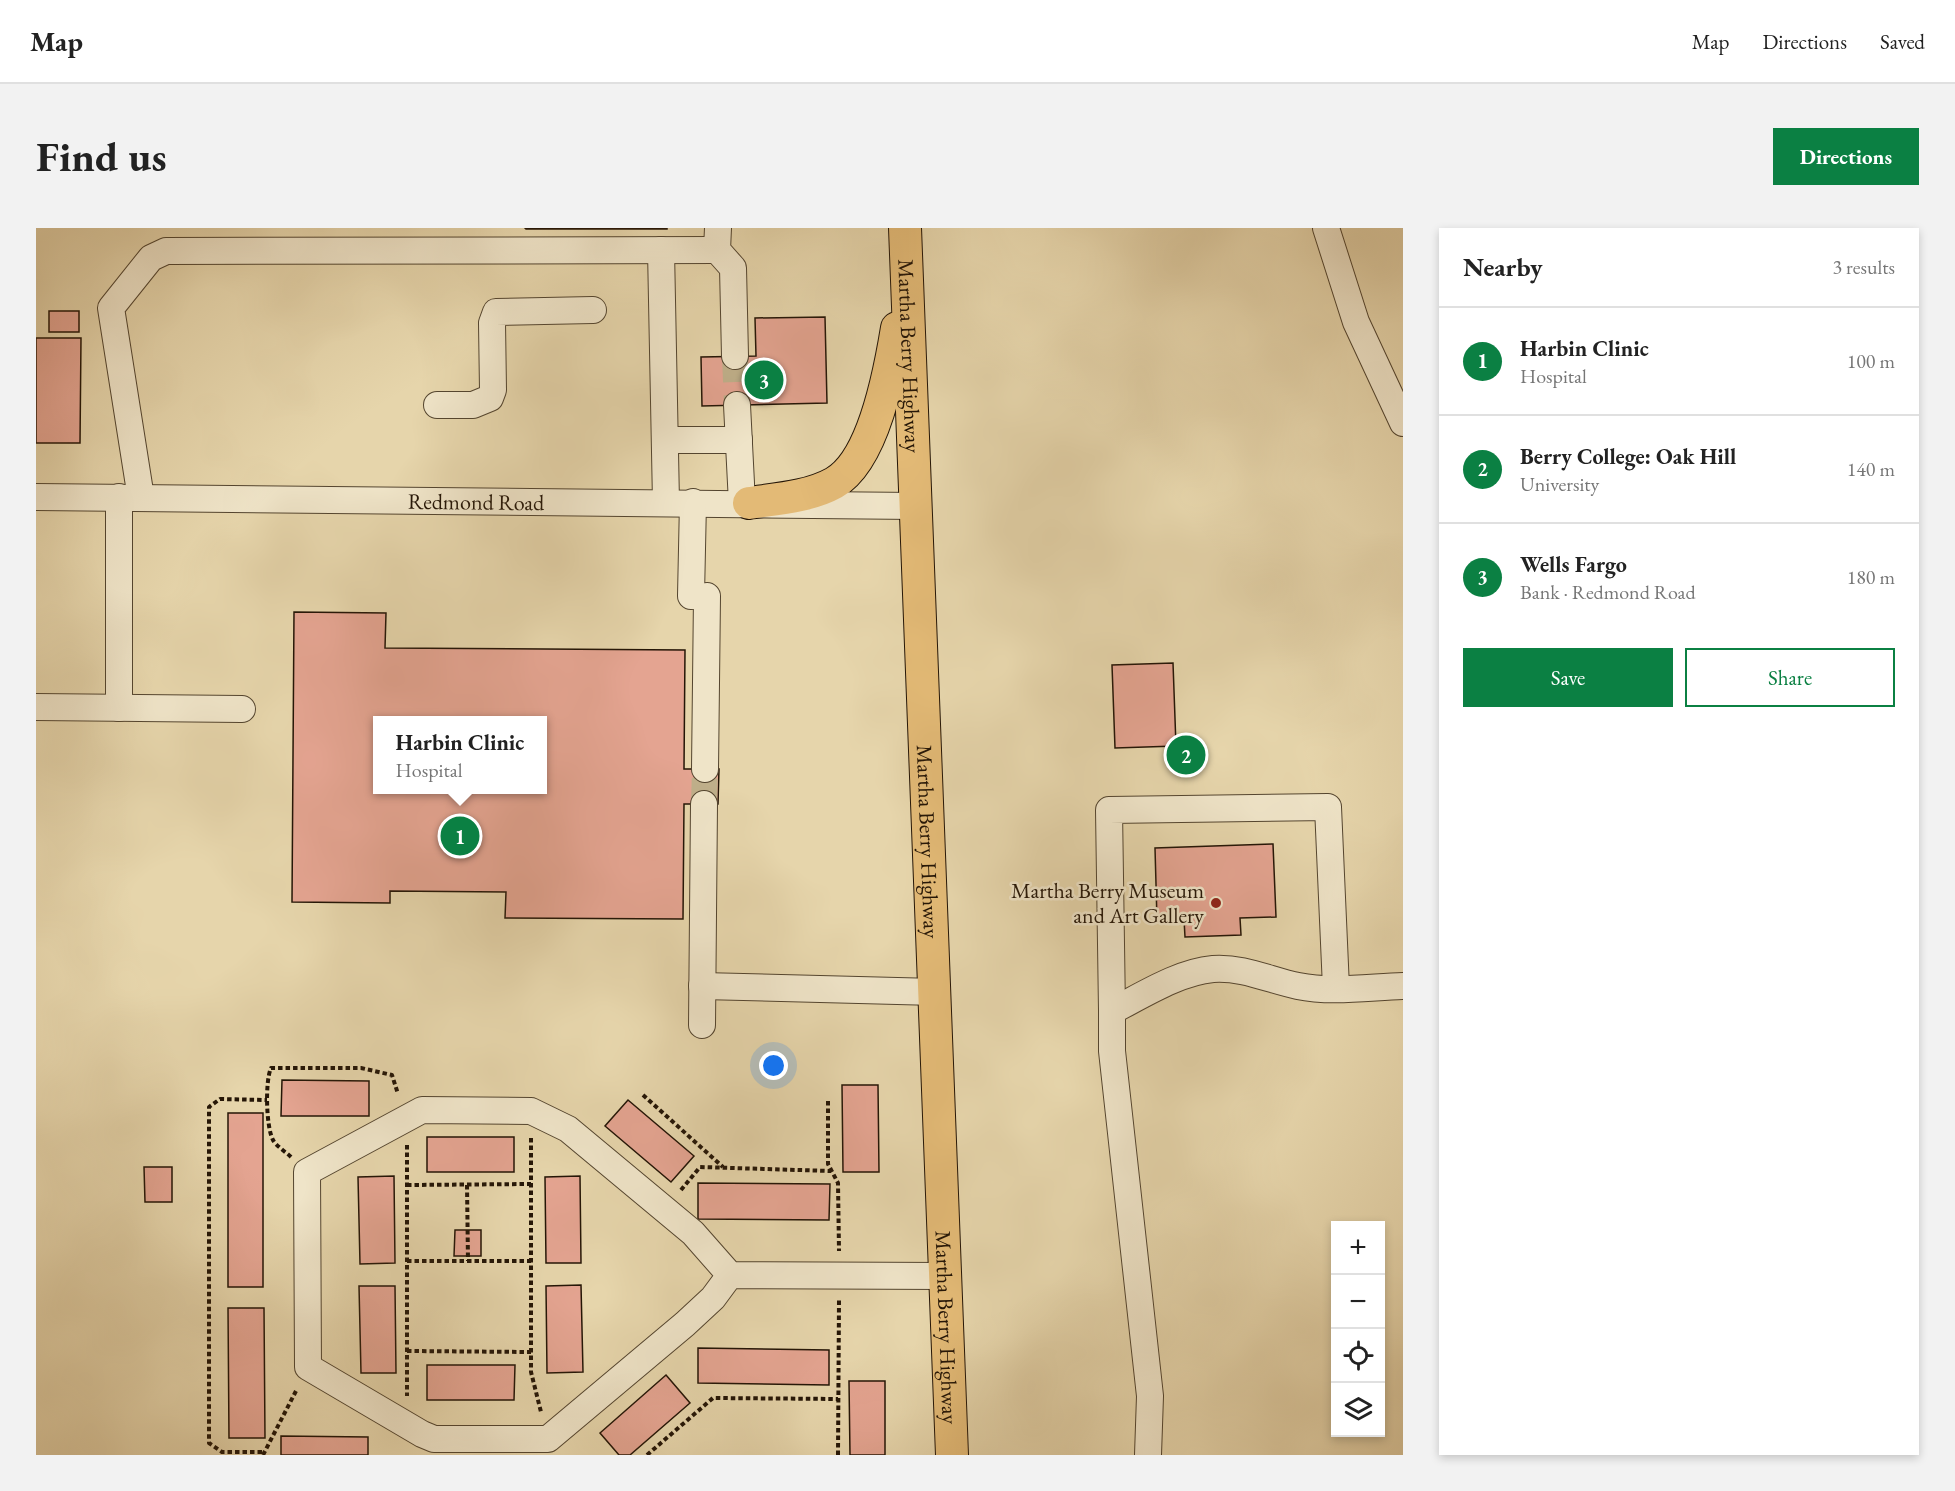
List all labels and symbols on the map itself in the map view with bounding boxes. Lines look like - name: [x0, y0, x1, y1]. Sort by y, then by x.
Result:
- street label: Martha Berry Highway: [892, 259, 928, 454]
- pin: 3: [744, 358, 784, 402]
- street label: Redmond Road: [408, 486, 545, 517]
- pin: 2: [1166, 732, 1206, 778]
- street label: Martha Berry Highway: [910, 744, 947, 939]
- pin: 1: [440, 814, 480, 858]
- place label: Martha Berry Museum and Art Gallery: [1011, 876, 1204, 930]
- marker: Martha Berry Museum and Art Gallery: [1209, 896, 1223, 910]
- your location: [759, 1051, 788, 1080]
- street label: Martha Berry Highway: [929, 1230, 965, 1425]

